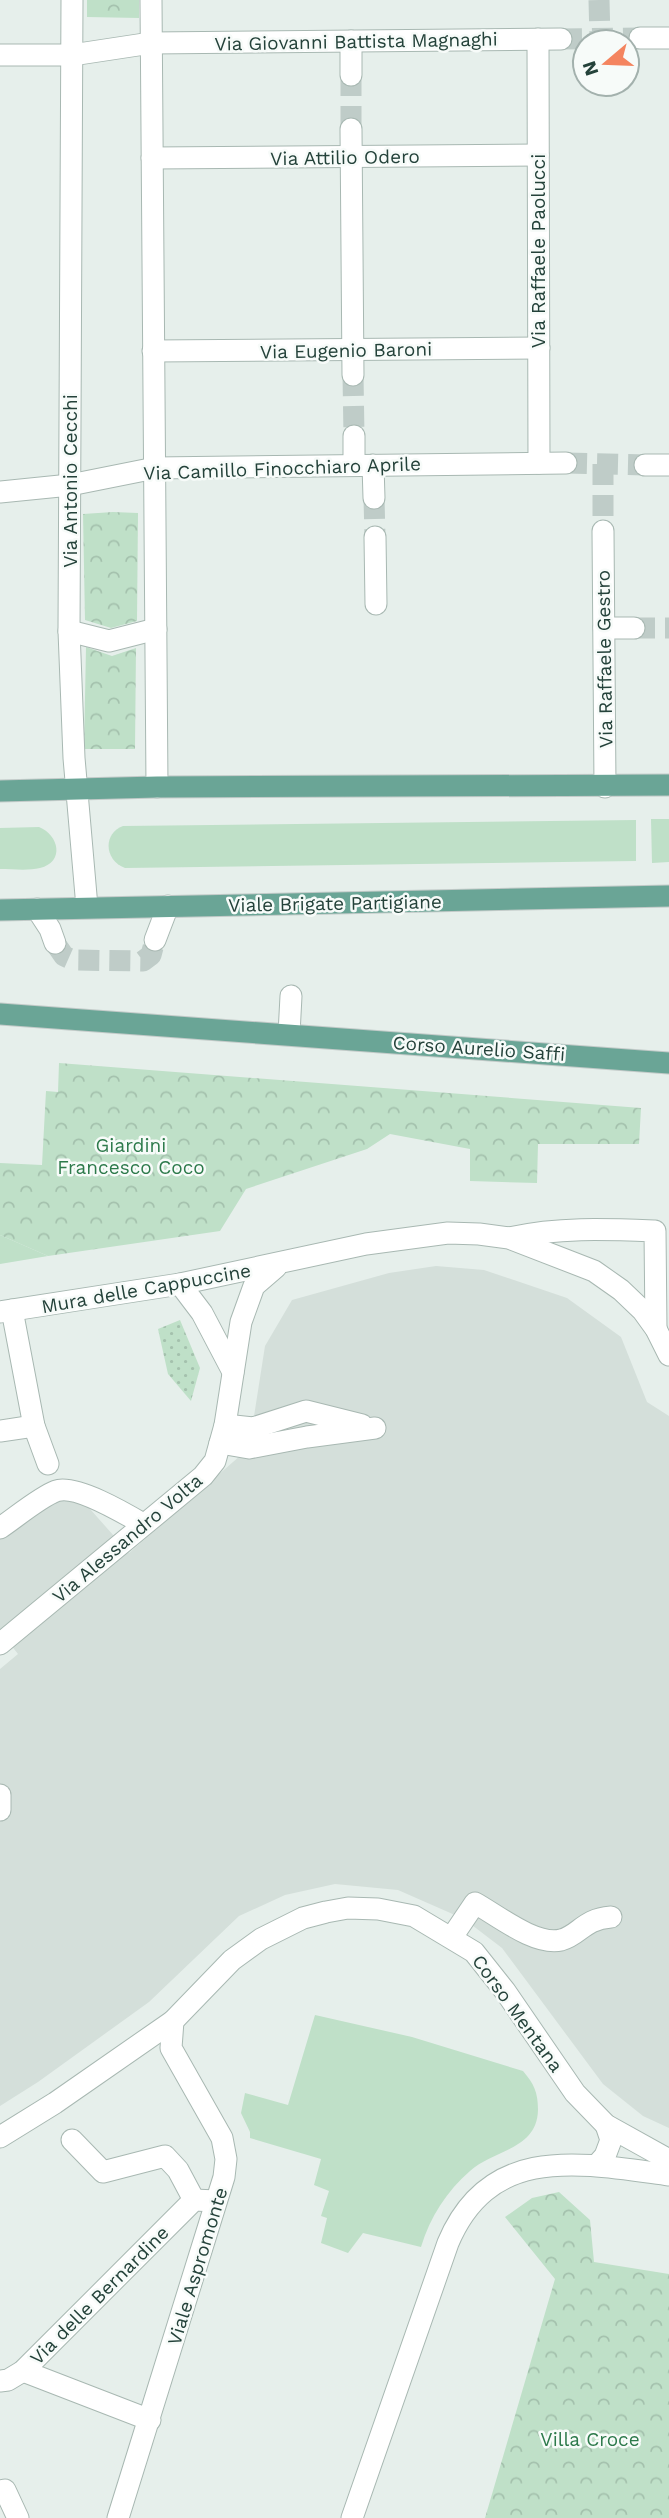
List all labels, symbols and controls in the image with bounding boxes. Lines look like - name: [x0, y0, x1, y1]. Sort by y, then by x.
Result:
- street label: Via Giovanni Battista Magnaghi: [214, 28, 498, 55]
- north arrow: [571, 28, 641, 98]
- text: N: [577, 58, 604, 79]
- street label: Via Attilio Odero: [270, 145, 420, 170]
- street label: Via Raffaele Paolucci: [527, 154, 550, 348]
- street label: Via Eugenio Baroni: [260, 337, 432, 364]
- street label: Via Antonio Cecchi: [59, 394, 82, 568]
- street label: Via Camillo Finocchiaro Aprile: [143, 452, 421, 485]
- street label: Via Raffaele Gestro: [591, 570, 618, 748]
- street label: Viale Brigate Partigiane: [228, 890, 442, 917]
- street label: Corso Aurelio Saffi: [392, 1031, 566, 1066]
- park label: Giardini Francesco Coco: [57, 1134, 205, 1179]
- street label: Mura delle Cappuccine: [39, 1259, 253, 1318]
- street label: Via Alessandro Volta: [48, 1469, 207, 1608]
- street label: Corso Mentana: [467, 1950, 568, 2077]
- street label: Viale Aspromonte: [163, 2184, 232, 2348]
- street label: Via delle Bernardine: [25, 2221, 174, 2370]
- park label: Villa Croce: [540, 2428, 640, 2451]

